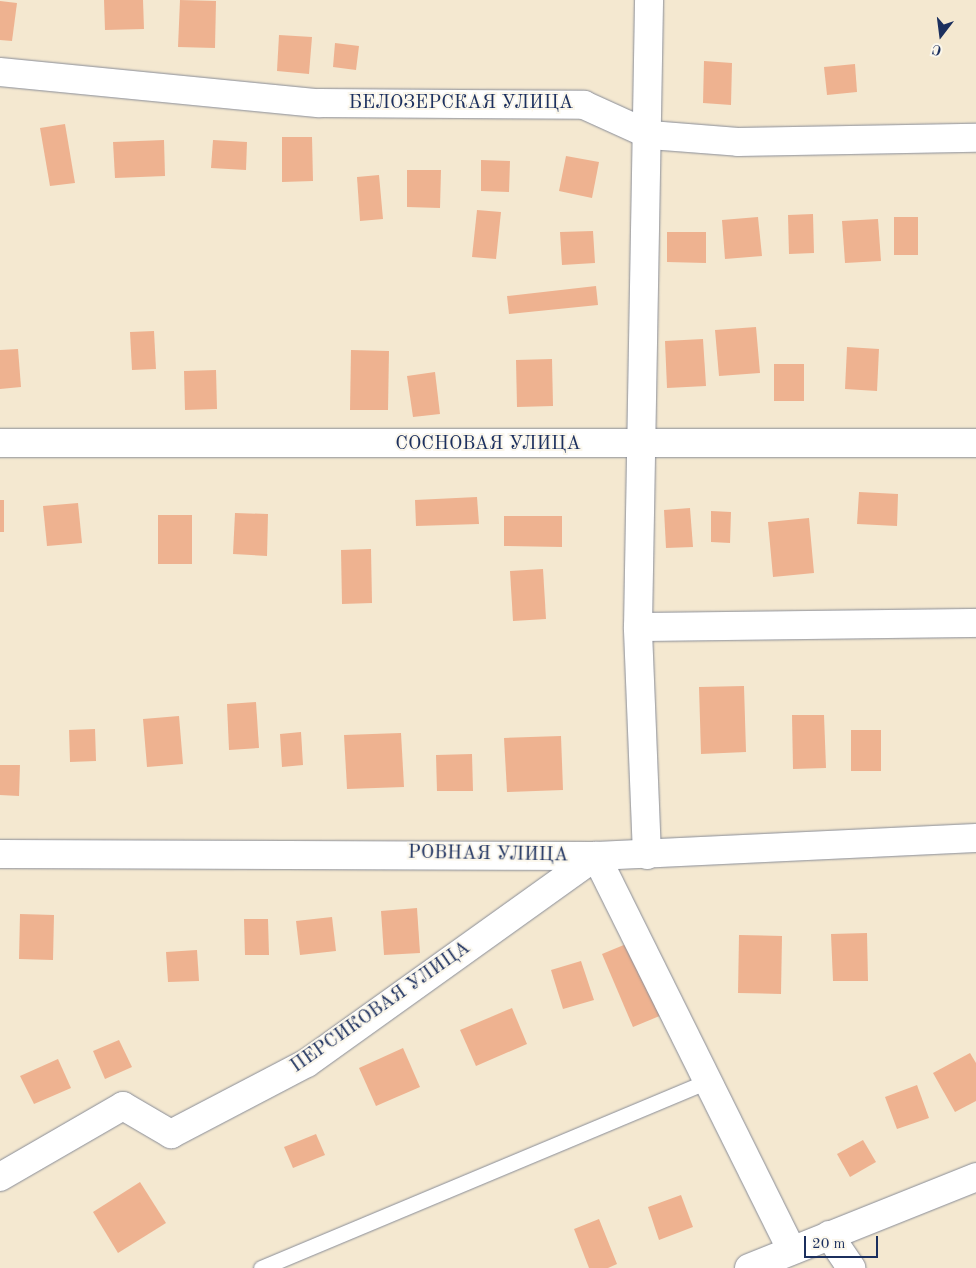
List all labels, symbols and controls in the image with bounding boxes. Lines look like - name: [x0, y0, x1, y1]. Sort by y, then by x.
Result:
- north arrow: [916, 10, 966, 60]
- text: С: [931, 42, 943, 57]
- street label: БЕЛОЗЕРСКАЯ УЛИЦА: [349, 93, 573, 115]
- street label: СОСНОВАЯ УЛИЦА: [395, 434, 581, 456]
- street label: РОВНАЯ УЛИЦА: [408, 842, 568, 868]
- street label: ПЕРСИКОВАЯ УЛИЦА: [287, 937, 475, 1079]
- scale bar: [806, 1226, 880, 1258]
- text: 20 m: [812, 1237, 846, 1252]

